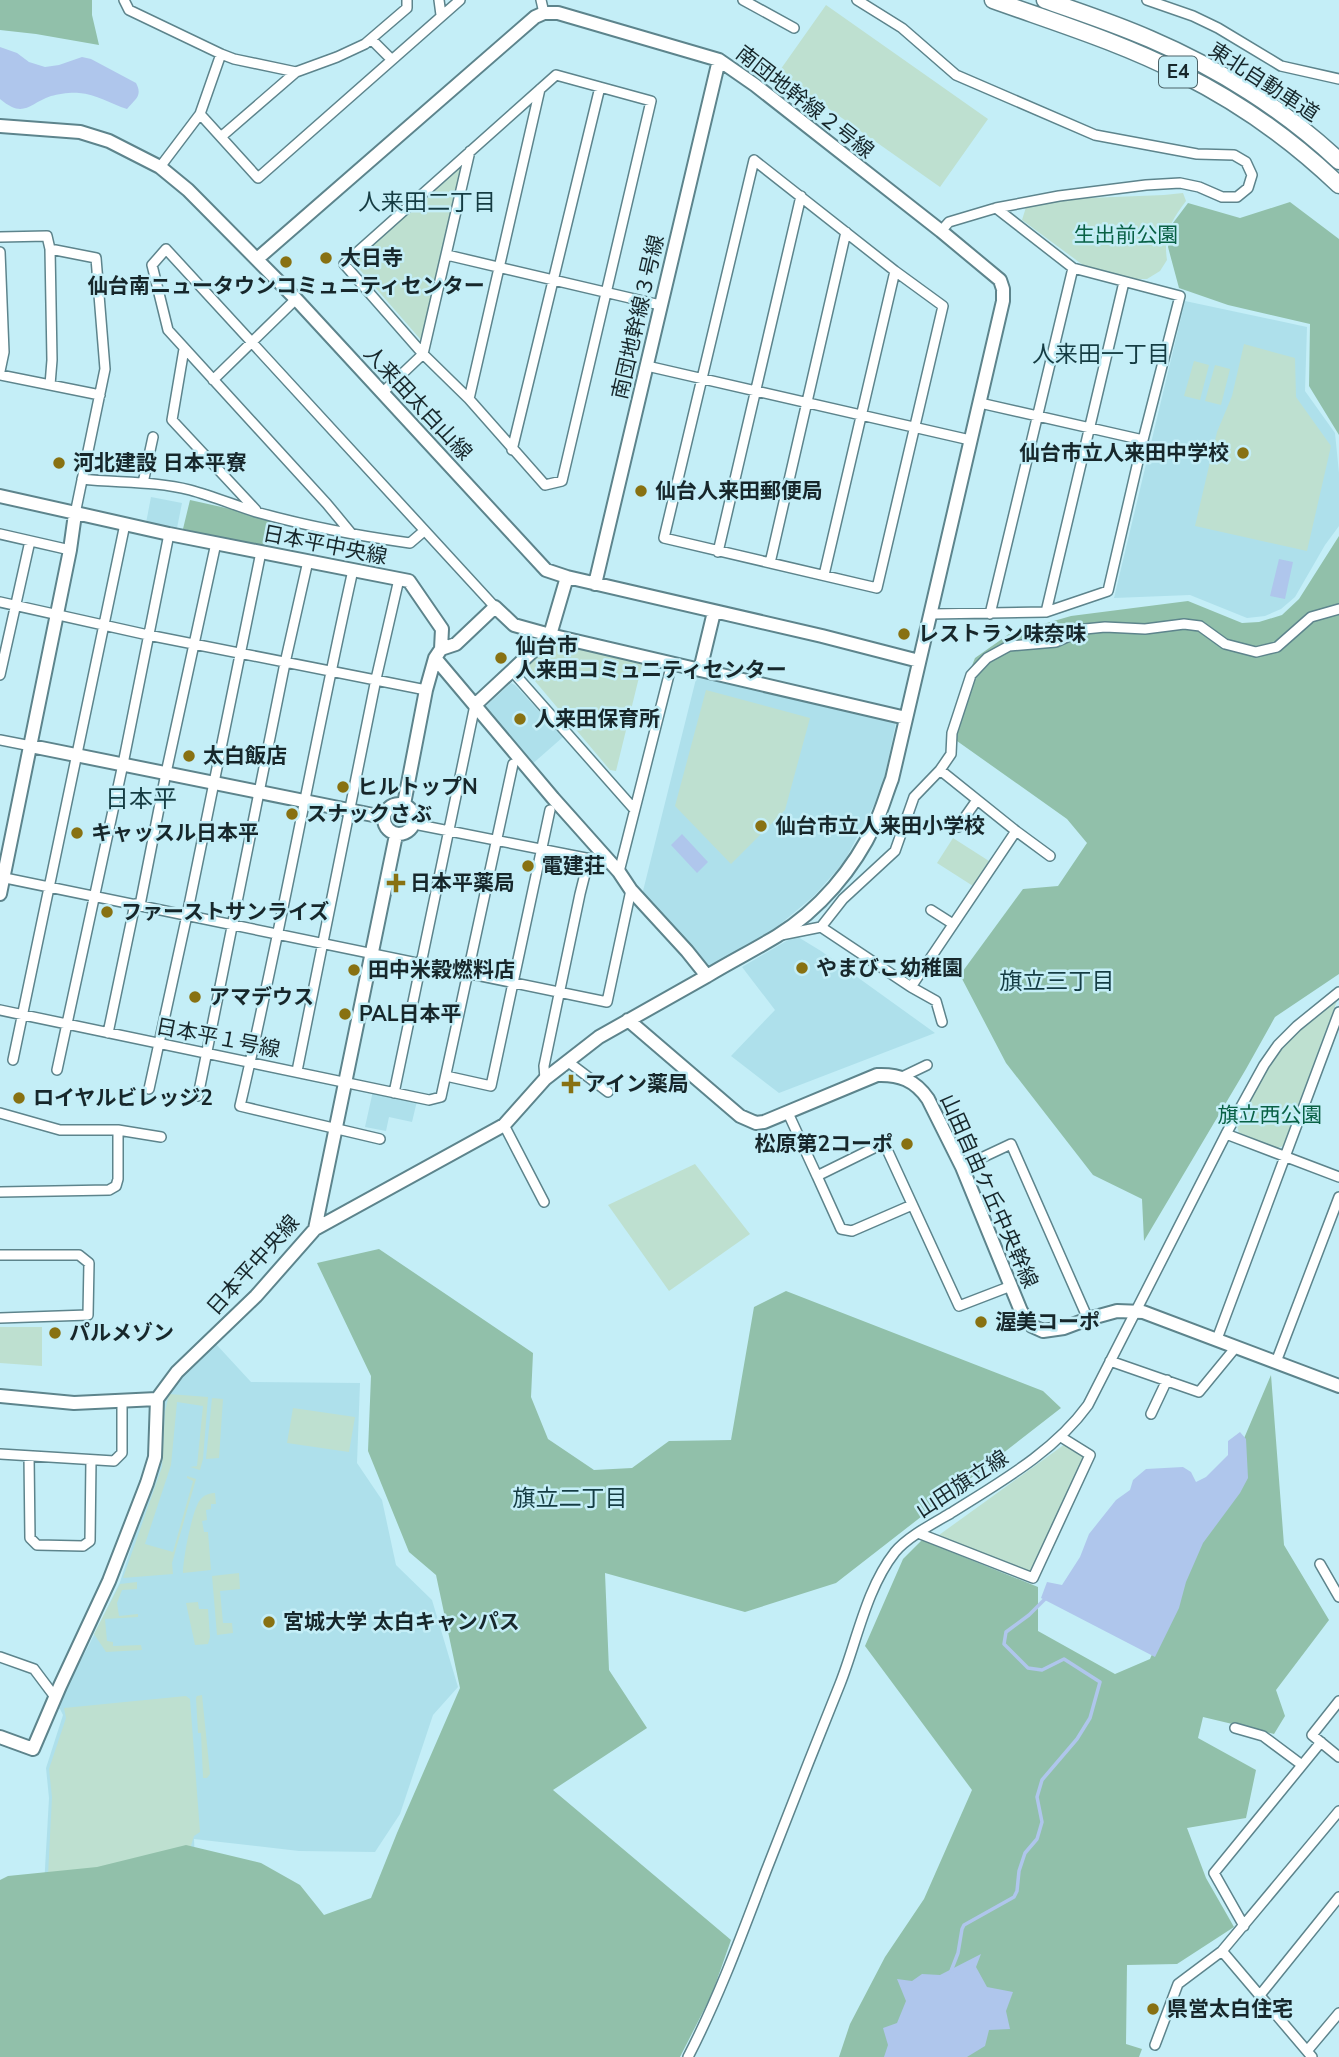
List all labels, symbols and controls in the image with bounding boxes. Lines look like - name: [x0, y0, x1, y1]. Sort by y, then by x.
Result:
- street label: 東北自動車道: [1204, 36, 1324, 128]
- street label: 南団地幹線２号線: [730, 39, 880, 165]
- road number: E4: [1159, 57, 1197, 88]
- district label: 人来田二丁目: [358, 187, 496, 218]
- park label: 生出前公園: [1074, 221, 1179, 249]
- street label: 南団地幹線３号線: [605, 232, 671, 402]
- place label: 大日寺: [340, 244, 403, 272]
- marker: 大日寺: [318, 250, 334, 266]
- marker: 仙台南ニュータウンコミュニティセンター: [278, 254, 294, 270]
- place label: 仙台南ニュータウンコミュニティセンター: [87, 272, 485, 300]
- district label: 人来田一丁目: [1032, 339, 1170, 370]
- street label: 人来田太白山線: [358, 340, 478, 466]
- place label: 仙台市立人来田中学校: [1019, 439, 1229, 467]
- marker: 仙台市立人来田中学校: [1235, 445, 1251, 461]
- place label: 河北建設 日本平寮: [73, 449, 247, 477]
- marker: 河北建設 日本平寮: [51, 455, 67, 471]
- place label: 仙台人来田郵便局: [655, 477, 823, 505]
- marker: 仙台人来田郵便局: [633, 483, 649, 499]
- street label: 日本平中央線: [260, 519, 390, 571]
- place label: レストラン味奈味: [918, 620, 1086, 648]
- marker: レストラン味奈味: [896, 626, 912, 642]
- place label: 仙台市 人来田コミュニティセンター: [515, 632, 787, 684]
- marker: 仙台市 人来田コミュニティセンター: [493, 650, 509, 666]
- place label: 人来田保育所: [534, 705, 660, 733]
- marker: 人来田保育所: [512, 711, 528, 727]
- place label: 太白飯店: [203, 742, 287, 770]
- marker: 太白飯店: [181, 748, 197, 764]
- place label: ヒルトップN: [357, 773, 478, 801]
- marker: ヒルトップN: [335, 779, 351, 795]
- district label: 日本平: [105, 783, 177, 815]
- place label: スナックさぶ: [306, 800, 432, 828]
- marker: スナックさぶ: [284, 806, 300, 822]
- place label: 仙台市立人来田小学校: [775, 812, 985, 840]
- marker: 仙台市立人来田小学校: [753, 818, 769, 834]
- place label: キャッスル日本平: [91, 819, 259, 847]
- marker: キャッスル日本平: [69, 825, 85, 841]
- place label: 電建荘: [542, 852, 605, 880]
- marker: 電建荘: [520, 858, 536, 874]
- place label: 日本平薬局: [410, 869, 515, 897]
- marker: 日本平薬局: [388, 875, 404, 891]
- place label: ファーストサンライズ: [121, 898, 329, 926]
- marker: ファーストサンライズ: [99, 904, 115, 920]
- place label: やまびこ幼稚園: [816, 954, 963, 982]
- place label: 田中米穀燃料店: [368, 956, 515, 984]
- marker: やまびこ幼稚園: [794, 960, 810, 976]
- marker: 田中米穀燃料店: [346, 962, 362, 978]
- district label: 旗立三丁目: [1000, 966, 1115, 997]
- place label: アマデウス: [209, 983, 314, 1011]
- marker: アマデウス: [187, 989, 203, 1005]
- place label: PAL日本平: [359, 1000, 462, 1028]
- marker: PAL日本平: [337, 1006, 353, 1022]
- street label: 日本平１号線: [153, 1012, 283, 1064]
- place label: アイン薬局: [585, 1070, 689, 1098]
- marker: アイン薬局: [563, 1076, 579, 1092]
- place label: ロイヤルビレッジ2: [33, 1084, 213, 1112]
- street label: 山田自由ケ丘中央幹線: [934, 1089, 1044, 1293]
- marker: ロイヤルビレッジ2: [11, 1090, 27, 1106]
- park label: 旗立西公園: [1218, 1101, 1323, 1129]
- place label: 松原第2コーポ: [754, 1130, 893, 1158]
- marker: 松原第2コーポ: [899, 1136, 915, 1152]
- street label: 日本平中央線: [200, 1209, 306, 1321]
- place label: 渥美コーポ: [995, 1308, 1100, 1336]
- marker: 渥美コーポ: [973, 1314, 989, 1330]
- place label: パルメゾン: [69, 1319, 174, 1347]
- marker: パルメゾン: [47, 1325, 63, 1341]
- street label: 山田旗立線: [910, 1444, 1014, 1524]
- district label: 旗立二丁目: [513, 1483, 628, 1514]
- place label: 宮城大学 太白キャンパス: [283, 1608, 520, 1636]
- marker: 宮城大学 太白キャンパス: [261, 1614, 277, 1630]
- place label: 県営太白住宅: [1167, 1995, 1293, 2023]
- marker: 県営太白住宅: [1145, 2001, 1161, 2017]

